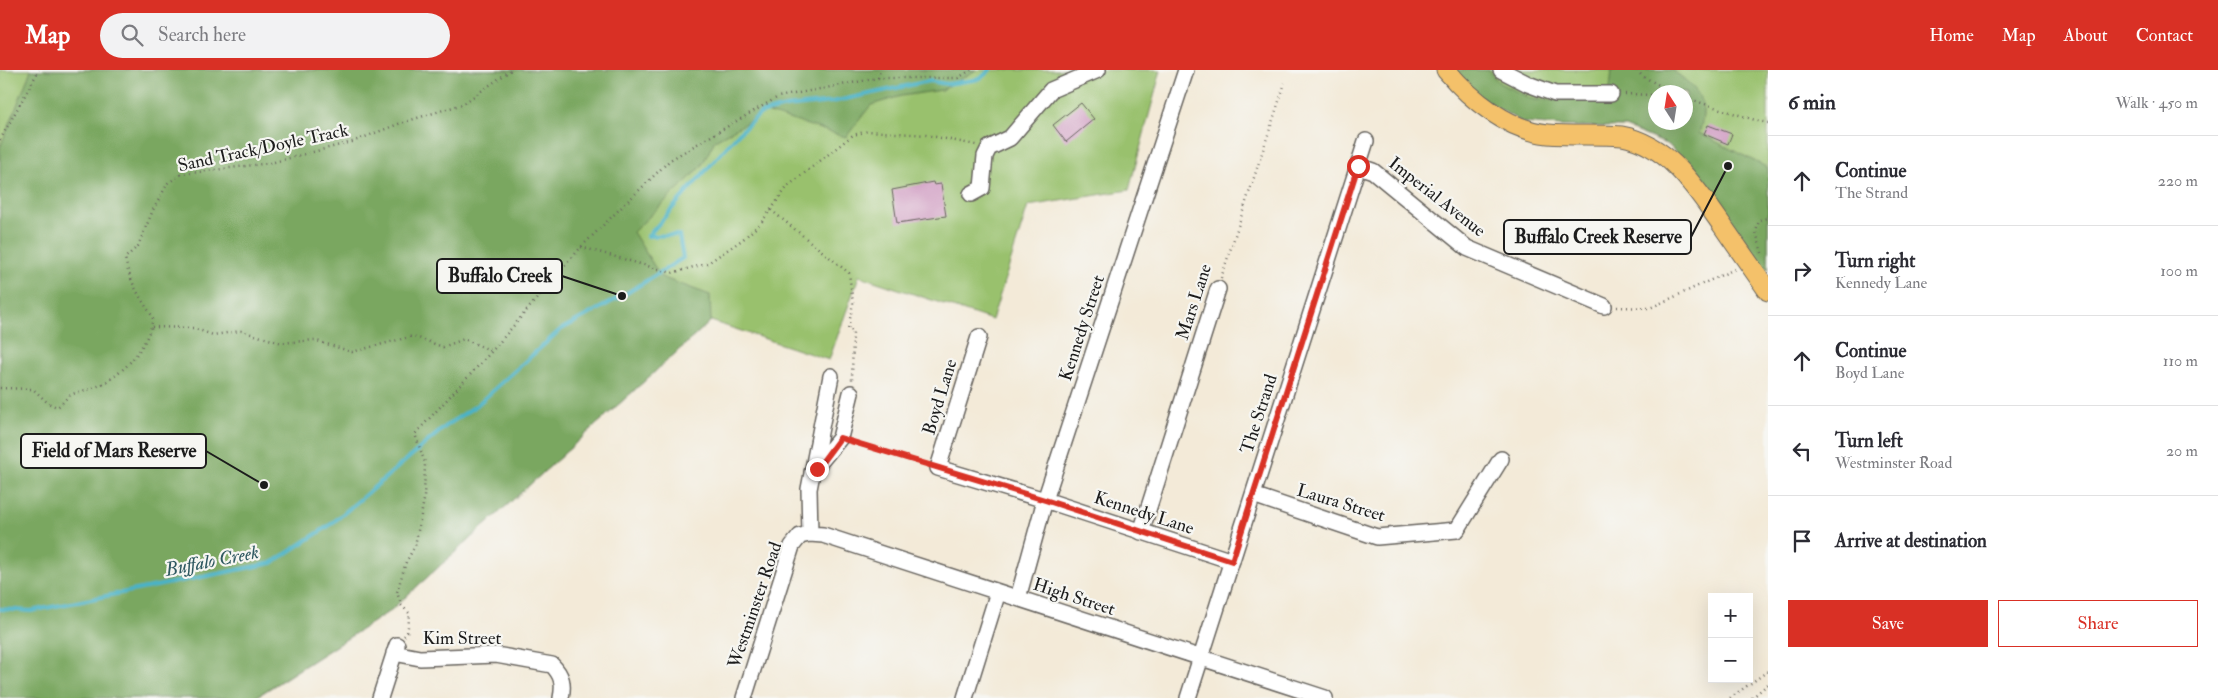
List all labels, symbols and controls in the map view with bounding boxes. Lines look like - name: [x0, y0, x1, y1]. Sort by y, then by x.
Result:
- search box: [100, 13, 450, 58]
- text: Map: [25, 20, 70, 51]
- icon: search: [118, 21, 146, 49]
- text: Search here: [158, 23, 246, 47]
- text: Home: [1929, 24, 1974, 47]
- text: Map: [2002, 24, 2036, 47]
- text: About: [2064, 24, 2108, 47]
- text: Contact: [2136, 24, 2193, 47]
- north arrow: [1648, 85, 1693, 130]
- text: 6 min: [1788, 89, 1836, 116]
- text: Walk · 450 m: [2115, 93, 2198, 113]
- street label: Sand Track/Doyle Track: [176, 119, 351, 177]
- street label: Imperial Avenue: [1384, 152, 1491, 242]
- route start: [1347, 155, 1370, 178]
- text: Continue: [1835, 159, 1906, 183]
- icon: ahead: [1788, 167, 1816, 195]
- text: 220 m: [2158, 171, 2198, 191]
- text: The Strand: [1835, 183, 1908, 203]
- callout: Buffalo Creek Reserve: [1504, 220, 1691, 254]
- text: Buffalo Creek Reserve: [1514, 225, 1682, 249]
- text: Turn right: [1835, 249, 1915, 273]
- icon: right: [1788, 257, 1816, 285]
- callout: Buffalo Creek: [437, 259, 562, 293]
- street label: Mars Lane: [1171, 261, 1217, 343]
- text: 100 m: [2160, 261, 2198, 281]
- text: Buffalo Creek: [448, 264, 553, 288]
- street label: Kennedy Street: [1054, 272, 1110, 384]
- text: Kennedy Lane: [1835, 273, 1927, 293]
- text: Continue: [1835, 339, 1906, 363]
- icon: ahead: [1788, 347, 1816, 375]
- text: 110 m: [2163, 351, 2198, 371]
- street label: Boyd Lane: [918, 356, 963, 438]
- text: Boyd Lane: [1835, 363, 1904, 383]
- street label: The Strand: [1235, 371, 1283, 457]
- text: Turn left: [1835, 429, 1903, 453]
- callout: Field of Mars Reserve: [21, 434, 206, 468]
- icon: left: [1788, 437, 1816, 465]
- text: Field of Mars Reserve: [32, 439, 196, 463]
- text: 20 m: [2166, 441, 2198, 461]
- text: Westminster Road: [1835, 453, 1952, 473]
- route end: [806, 458, 829, 481]
- street label: Laura Street: [1294, 479, 1388, 527]
- street label: Kennedy Lane: [1091, 486, 1197, 540]
- icon: arrive: [1788, 527, 1816, 555]
- text: Arrive at destination: [1835, 529, 1987, 553]
- street label: Westminster Road: [722, 539, 787, 672]
- water label: Buffalo Creek: [162, 540, 261, 582]
- street label: High Street: [1030, 573, 1118, 621]
- map controls: [1708, 593, 1753, 683]
- button: +: [1708, 593, 1753, 638]
- button: Save: [1788, 600, 1988, 647]
- button: Share: [1998, 600, 2198, 647]
- street label: Kim Street: [423, 627, 501, 650]
- button: −: [1708, 638, 1753, 683]

